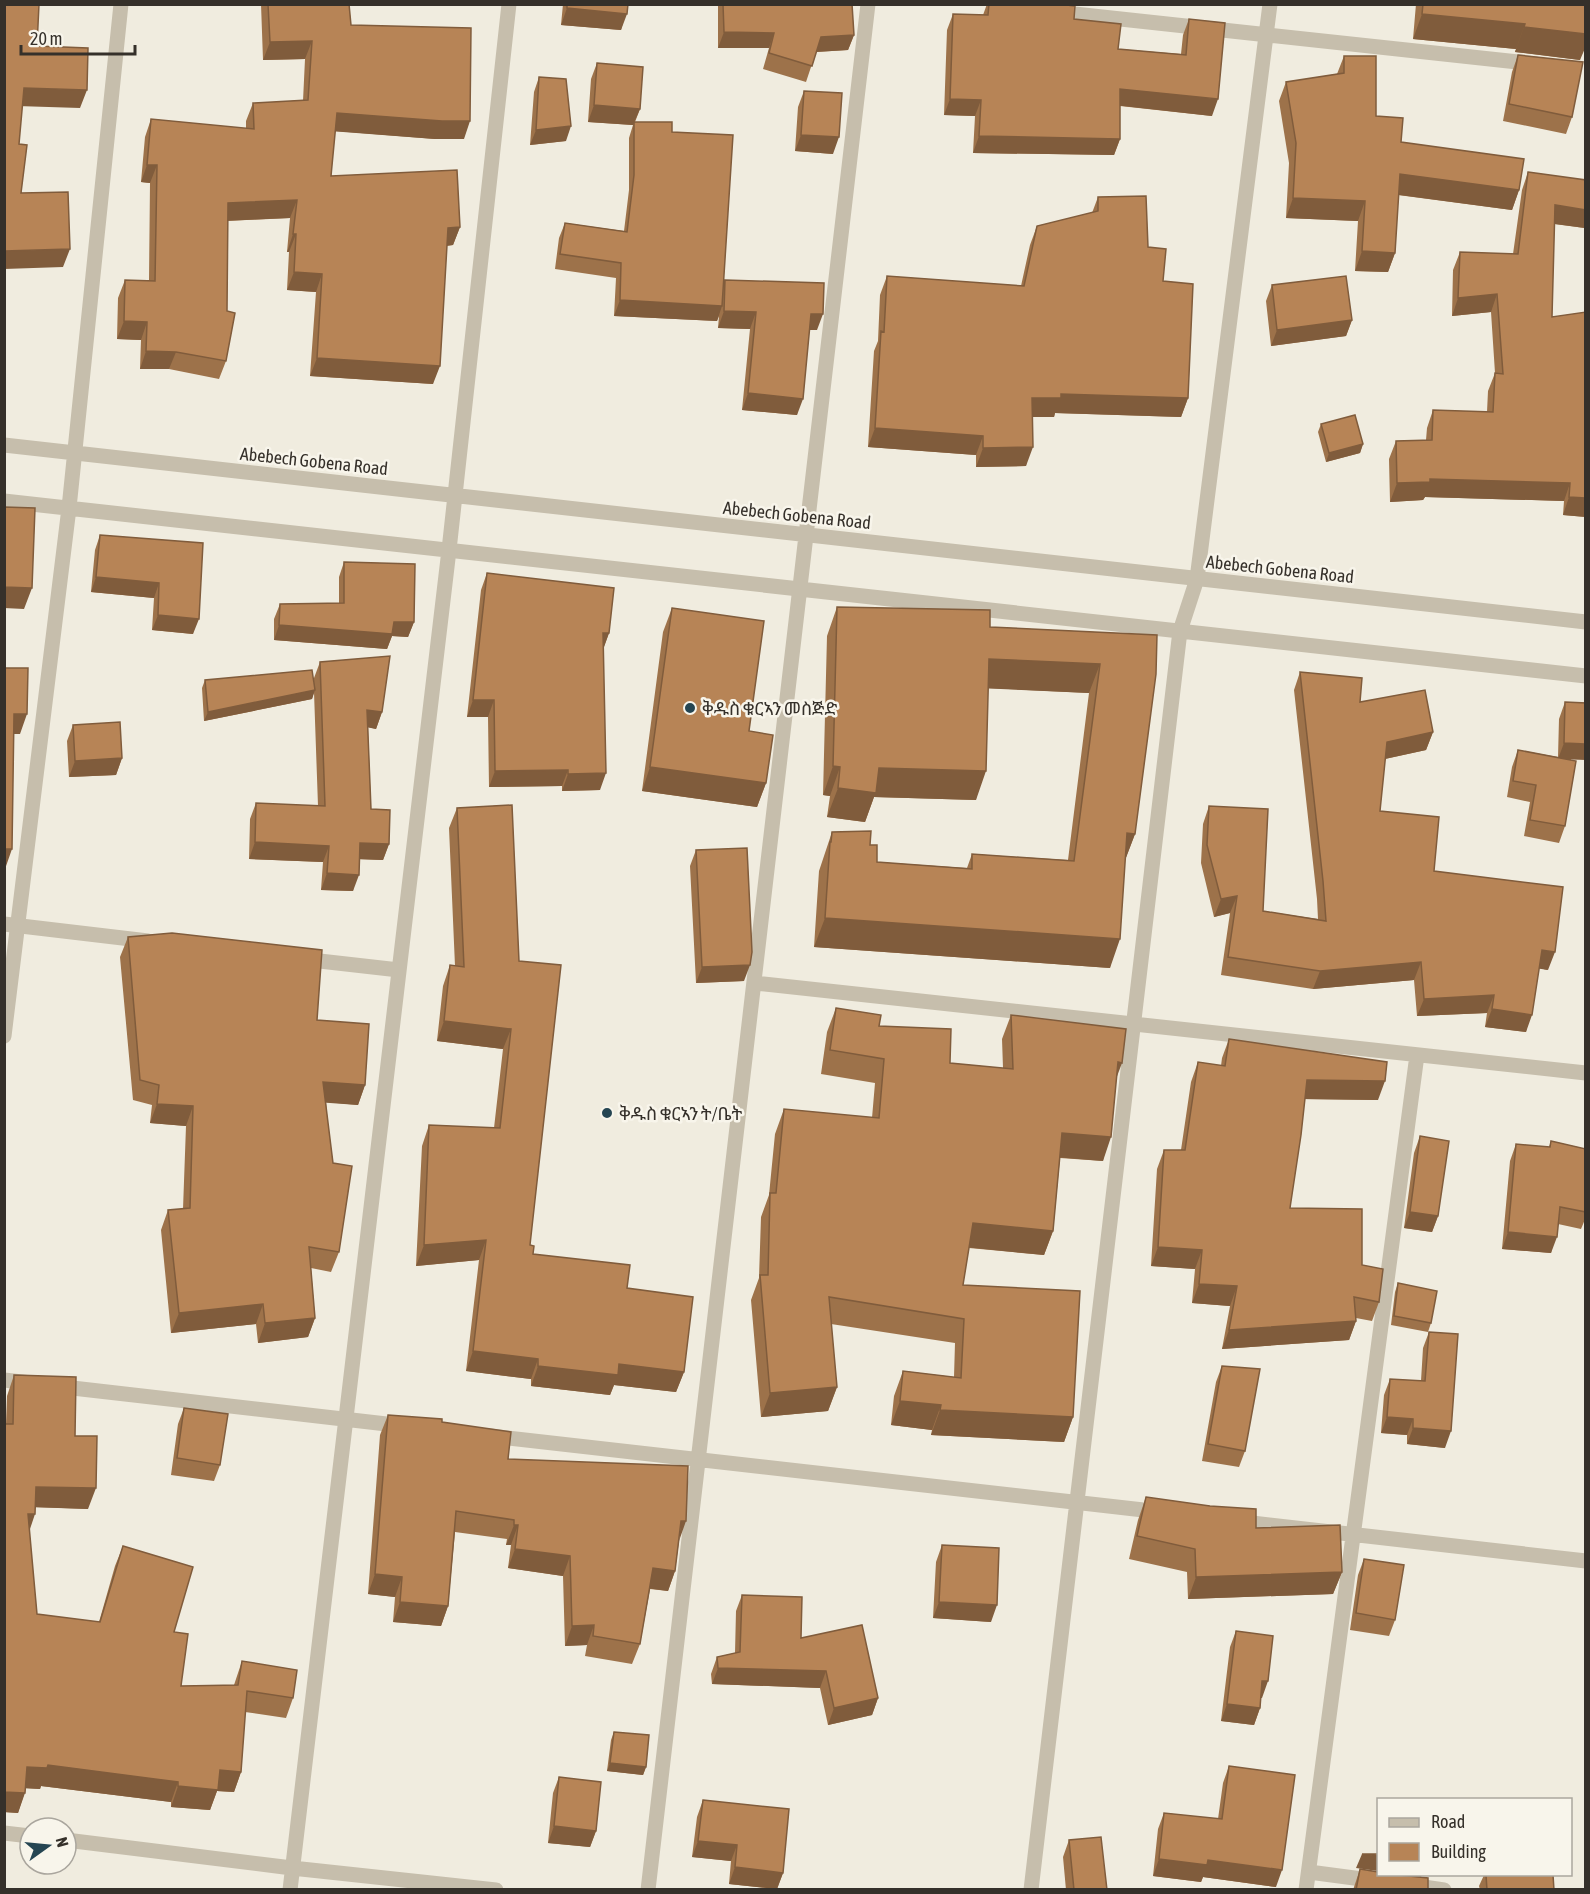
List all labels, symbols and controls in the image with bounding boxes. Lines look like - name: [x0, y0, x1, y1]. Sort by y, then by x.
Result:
- scale bar: [21, 18, 135, 56]
- text: 20 m: [30, 28, 62, 49]
- street label: Abebech Gobena Road: [239, 443, 389, 479]
- street label: Abebech Gobena Road: [722, 497, 872, 533]
- street label: Abebech Gobena Road: [1205, 551, 1355, 587]
- place label: ቅዱስ ቁርኣን መስጅድ: [702, 698, 838, 719]
- marker: ቅዱስ ቁርኣን መስጅድ: [683, 701, 697, 715]
- place label: ቅዱስ ቁርኣን ት/ቤት: [619, 1103, 743, 1124]
- marker: ቅዱስ ቁርኣን ት/ቤት: [600, 1106, 614, 1120]
- legend: [1377, 1798, 1572, 1876]
- text: Road: [1431, 1811, 1465, 1832]
- north arrow: [18, 1816, 78, 1876]
- text: N: [53, 1835, 72, 1849]
- text: Building: [1431, 1841, 1486, 1862]

